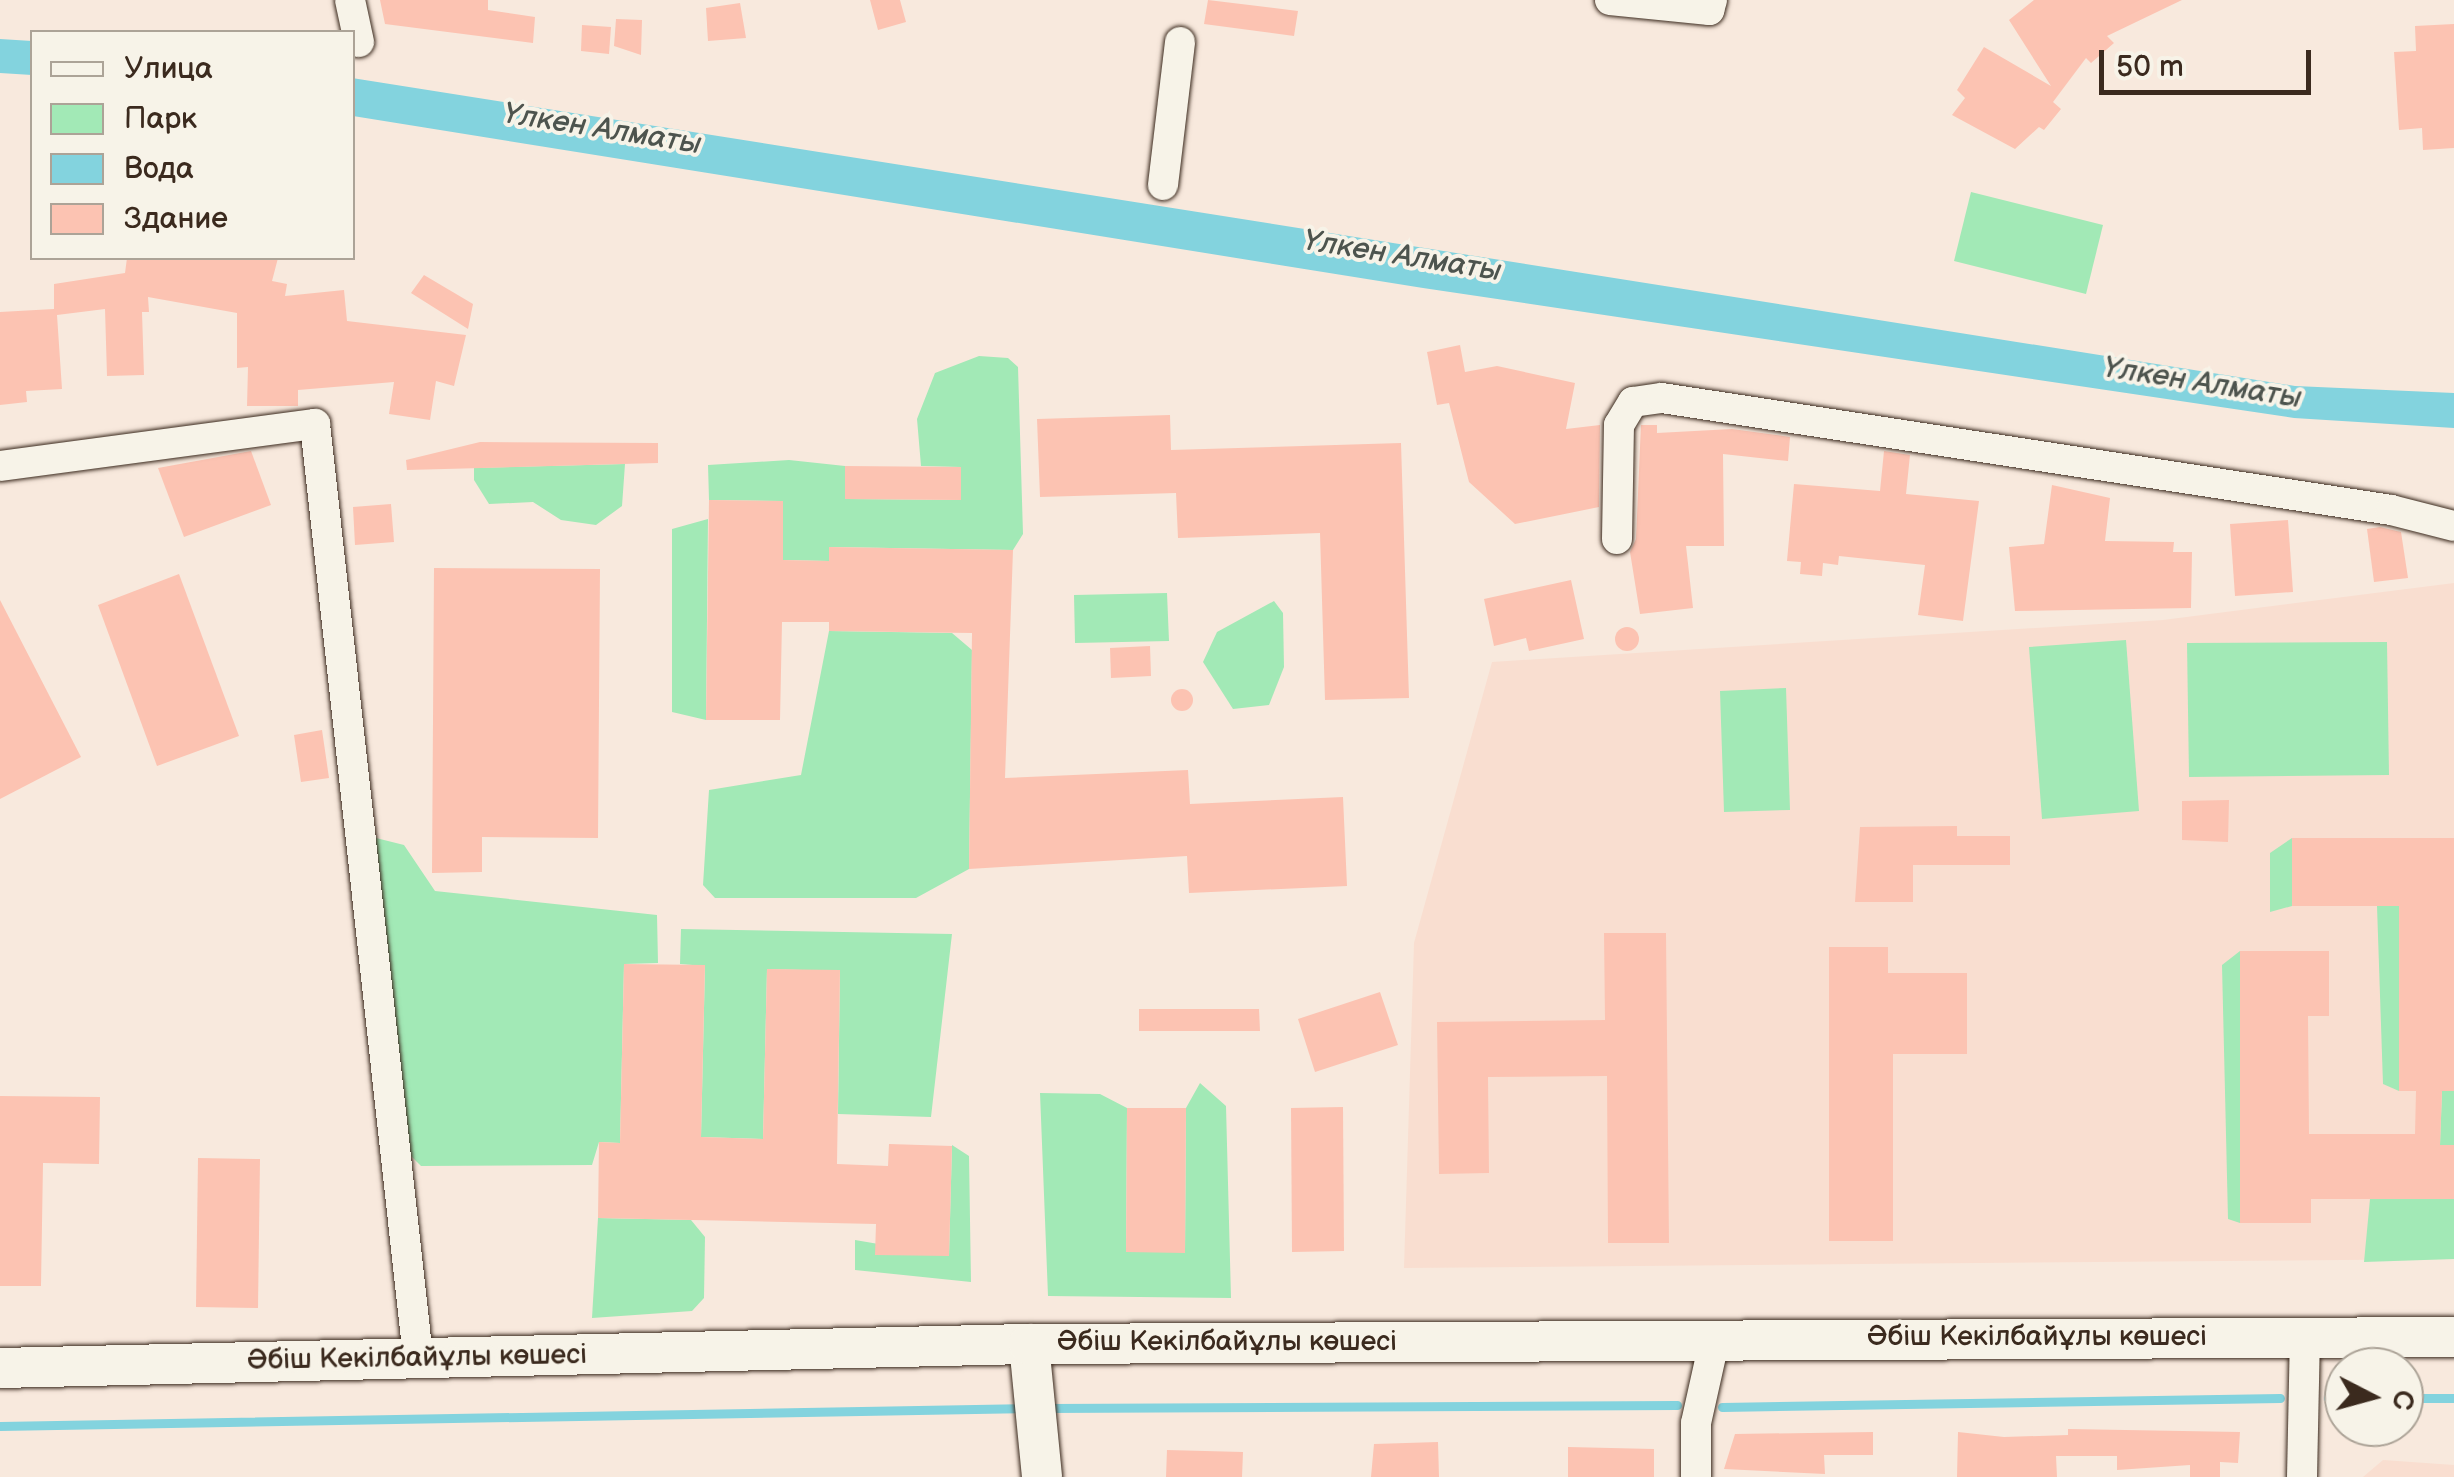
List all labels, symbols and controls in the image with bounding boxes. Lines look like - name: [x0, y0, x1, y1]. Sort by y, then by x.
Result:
- legend: [30, 30, 355, 260]
- scale bar: [2104, 30, 2316, 92]
- text: 50 m: [2116, 49, 2184, 85]
- text: Улица: [124, 51, 213, 87]
- water label: Үлкен Алматы: [500, 96, 704, 162]
- text: Парк: [124, 101, 197, 137]
- text: Вода: [124, 151, 194, 187]
- text: Здание: [124, 201, 228, 237]
- water label: Үлкен Алматы: [1300, 223, 1504, 289]
- water label: Үлкен Алматы: [2100, 350, 2304, 416]
- street label: Әбіш Кекілбайұлы көшесі: [1867, 1320, 2207, 1354]
- street label: Әбіш Кекілбайұлы көшесі: [1057, 1325, 1397, 1359]
- street label: Әбіш Кекілбайұлы көшесі: [247, 1338, 587, 1378]
- north arrow: [2324, 1347, 2424, 1447]
- text: С: [2385, 1389, 2420, 1411]

